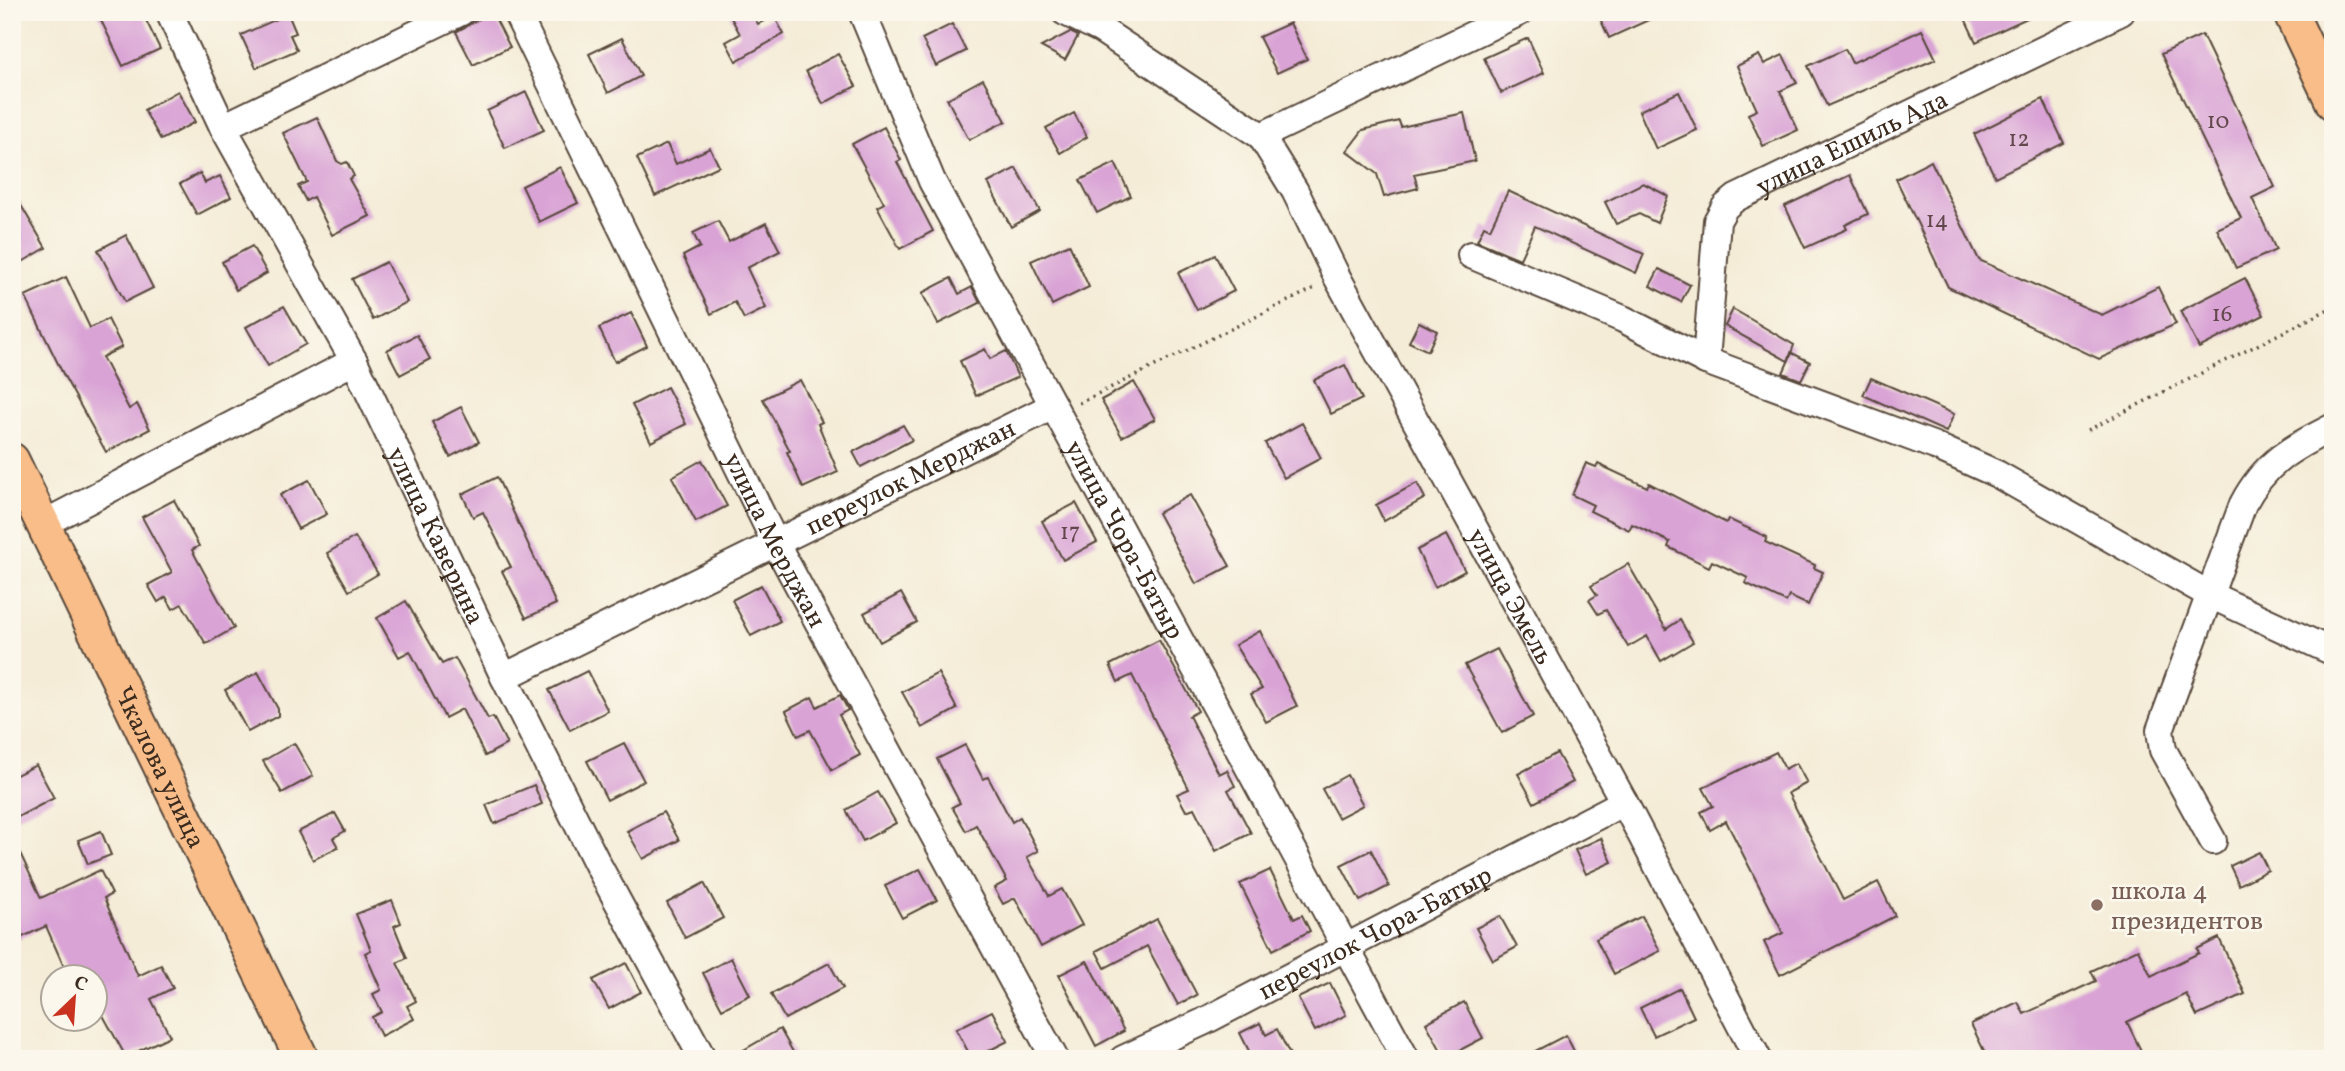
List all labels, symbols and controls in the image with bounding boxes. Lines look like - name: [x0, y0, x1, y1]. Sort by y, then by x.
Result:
- street label: улица Ешиль Ада: [1750, 82, 1954, 206]
- house number: 10: [2207, 106, 2229, 138]
- house number: 12: [2008, 124, 2030, 156]
- house number: 14: [1926, 205, 1948, 237]
- house number: 16: [2212, 299, 2232, 331]
- street label: переулок Мерджан: [800, 411, 1022, 545]
- street label: улица Чора-Батыр: [1055, 434, 1192, 646]
- street label: улица Каверина: [377, 441, 493, 631]
- street label: улица Мерджан: [714, 447, 834, 635]
- house number: 17: [1060, 517, 1080, 549]
- street label: улица Эмель: [1458, 522, 1562, 672]
- street label: Чкалова улица: [104, 681, 213, 855]
- street label: переулок Чора-Батыр: [1253, 858, 1499, 1010]
- place label: школа 4 президентов: [2111, 874, 2263, 940]
- marker: школа 4 президентов: [2089, 897, 2105, 913]
- north arrow: [38, 962, 108, 1032]
- text: С: [69, 970, 91, 999]

